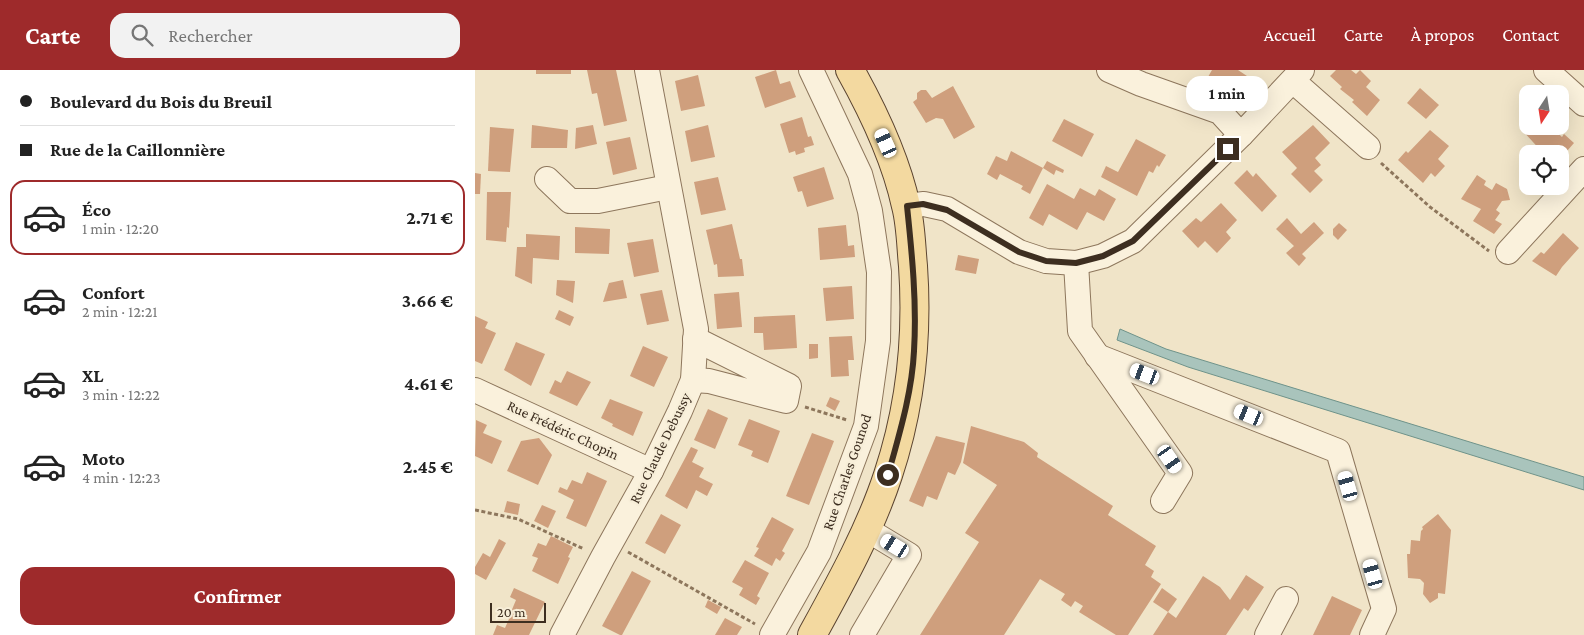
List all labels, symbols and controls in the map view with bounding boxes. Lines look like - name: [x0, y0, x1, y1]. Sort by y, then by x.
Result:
- search box: [110, 13, 460, 58]
- icon: search: [128, 21, 156, 49]
- text: Carte: [25, 22, 80, 49]
- text: Rechercher: [168, 25, 253, 46]
- text: Accueil: [1264, 25, 1316, 45]
- text: Carte: [1344, 25, 1383, 45]
- text: À propos: [1411, 25, 1474, 45]
- text: Contact: [1502, 25, 1559, 45]
- callout: 1 min: [1187, 77, 1269, 112]
- text: 1 min: [1209, 85, 1245, 102]
- north arrow: [1519, 85, 1569, 135]
- map controls: [1519, 85, 1569, 195]
- text: Boulevard du Bois du Breuil: [50, 91, 272, 112]
- car: [873, 126, 898, 160]
- route end: [1217, 138, 1239, 160]
- text: Rue de la Caillonnière: [50, 139, 225, 160]
- button: locate: [1519, 145, 1569, 195]
- icon: car: [22, 195, 67, 240]
- text: Éco: [82, 199, 111, 220]
- text: 2.71 €: [406, 207, 453, 228]
- text: 1 min · 12:20: [82, 220, 159, 237]
- icon: car: [22, 278, 67, 323]
- text: Confort: [82, 282, 145, 303]
- text: 3.66 €: [402, 290, 453, 311]
- text: 2 min · 12:21: [82, 303, 158, 320]
- icon: car: [22, 361, 67, 406]
- car: [1128, 362, 1161, 386]
- text: XL: [82, 365, 104, 386]
- text: 4.61 €: [404, 373, 453, 394]
- text: 3 min · 12:22: [82, 386, 160, 403]
- street label: Rue Claude Debussy: [626, 390, 695, 506]
- street label: Rue Frédéric Chopin: [504, 397, 621, 464]
- car: [1232, 402, 1265, 428]
- street label: Rue Charles Gounod: [820, 412, 874, 532]
- car: [1155, 442, 1184, 476]
- icon: car: [22, 444, 67, 489]
- text: Moto: [82, 448, 125, 469]
- text: 2.45 €: [403, 456, 453, 477]
- route start: [877, 464, 899, 486]
- text: 4 min · 12:23: [82, 469, 160, 486]
- car: [1336, 470, 1359, 502]
- car: [878, 532, 911, 560]
- car: [1361, 558, 1384, 590]
- button: Confirmer: [20, 567, 455, 625]
- scale bar: [490, 600, 546, 623]
- text: 20 m: [497, 604, 525, 620]

